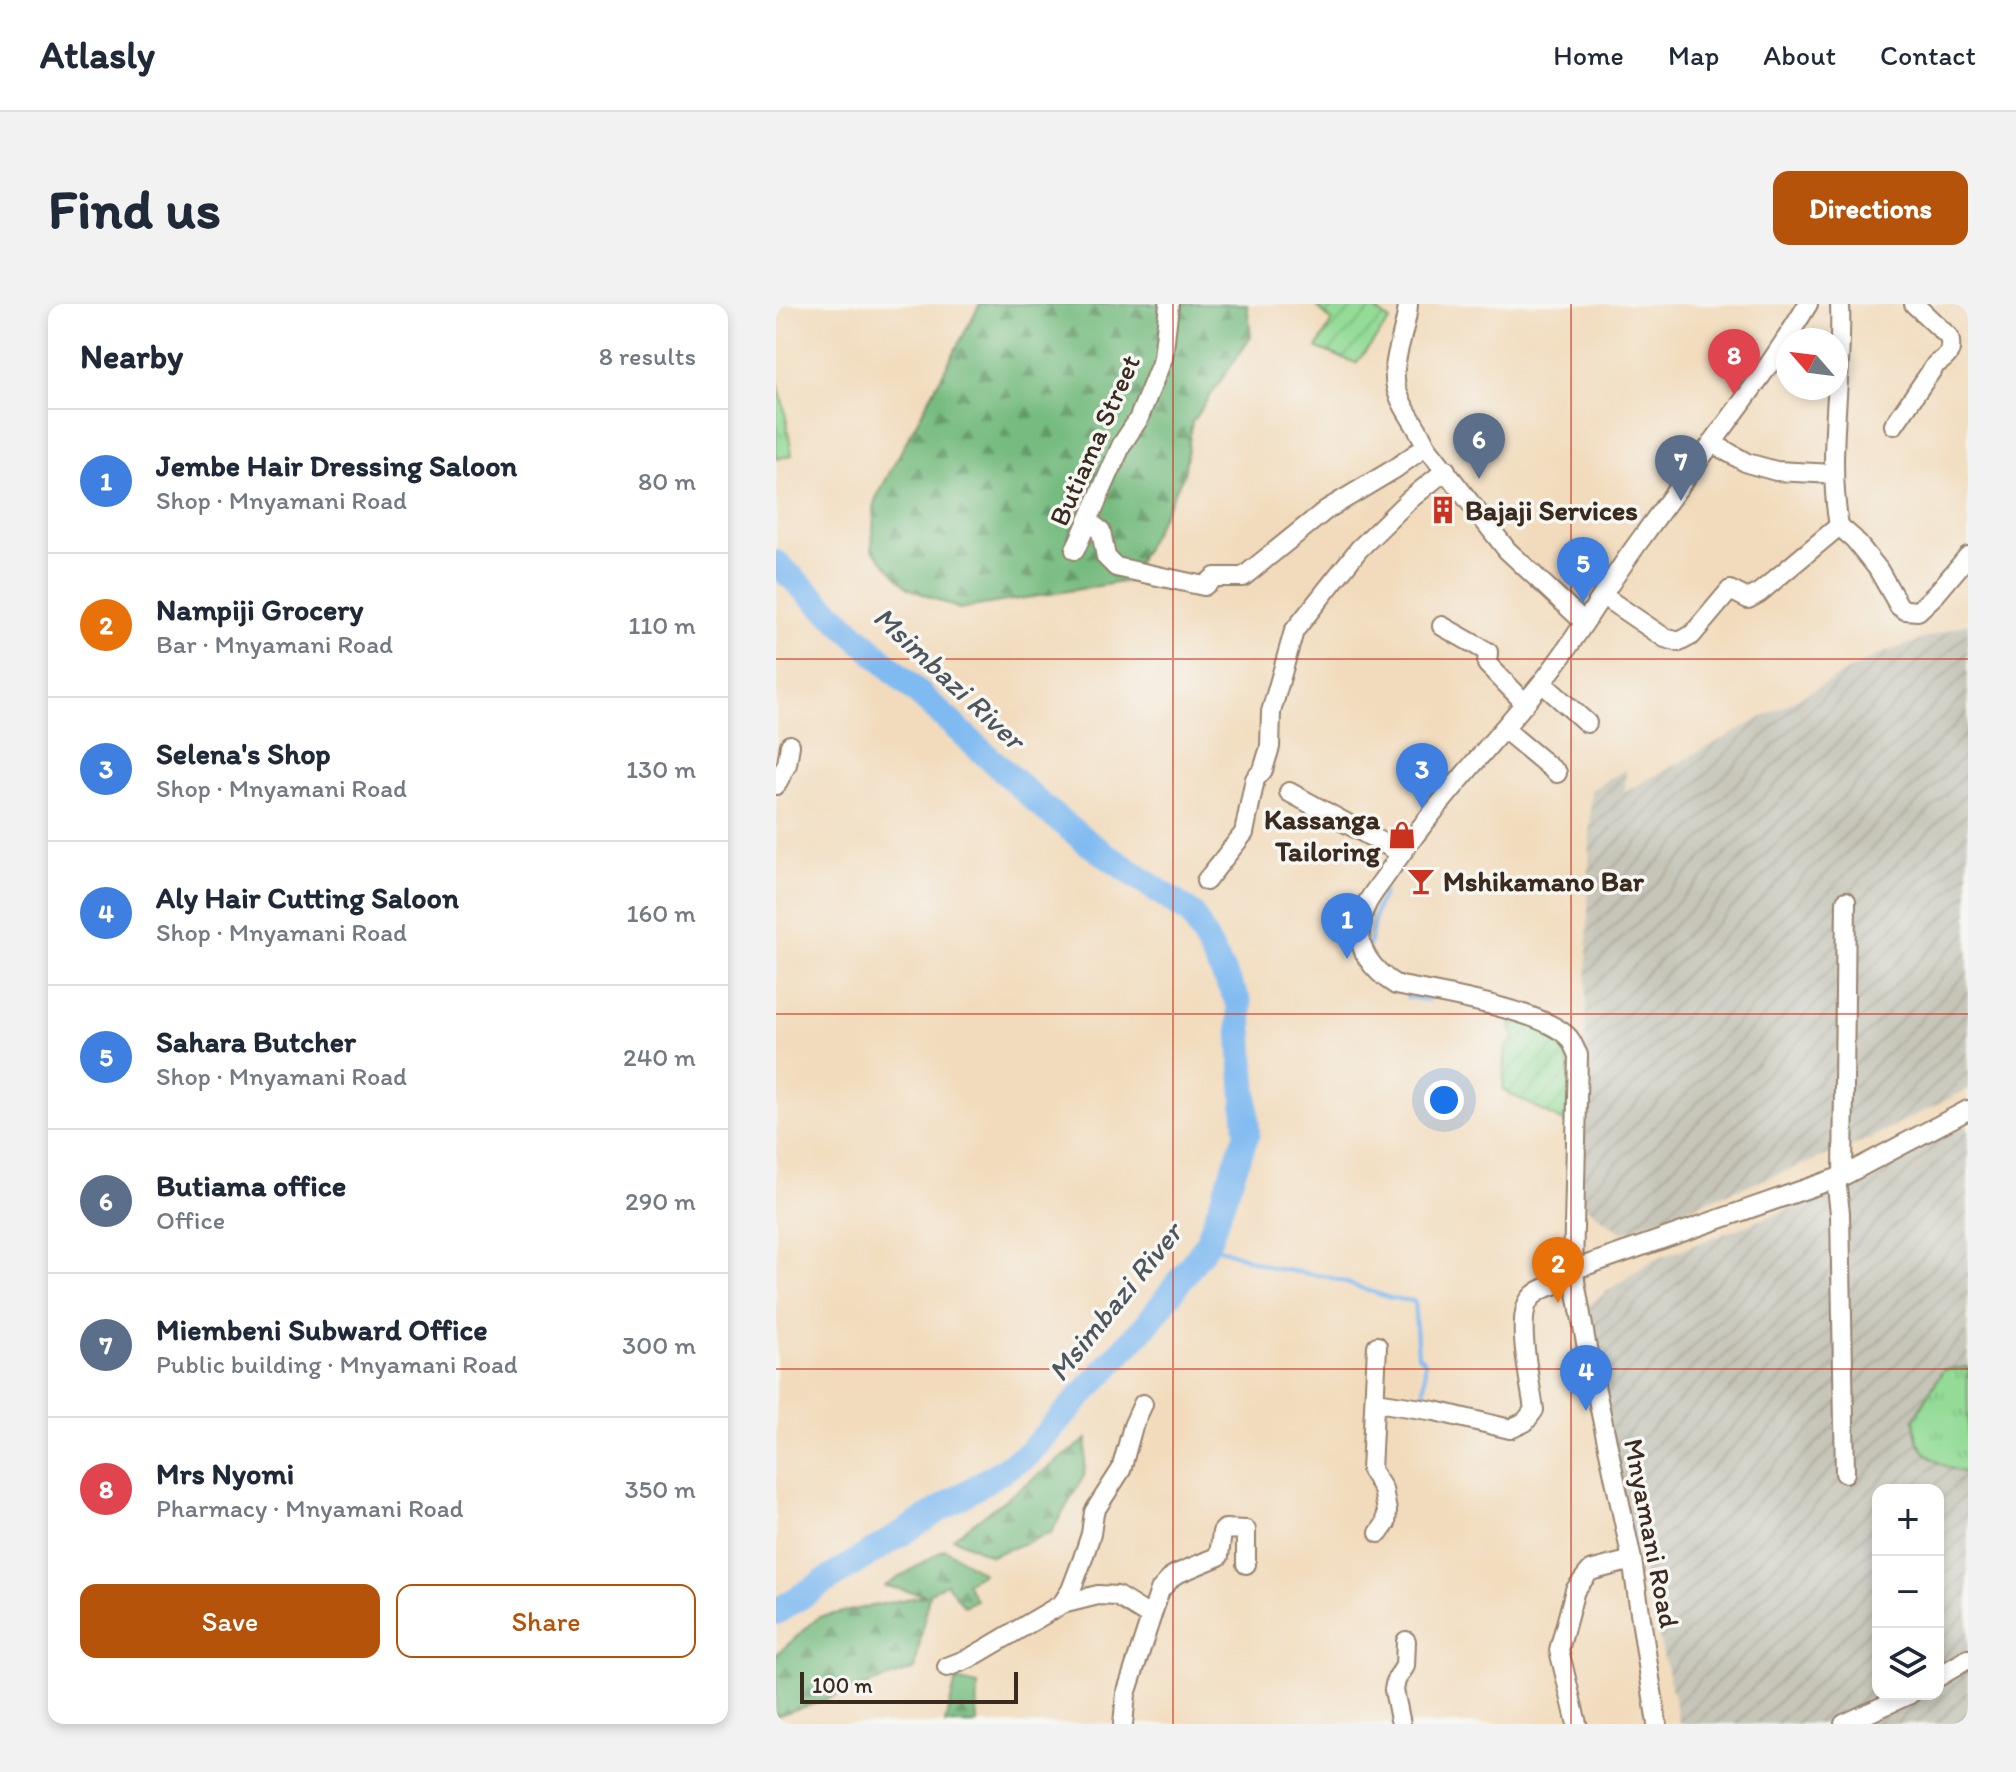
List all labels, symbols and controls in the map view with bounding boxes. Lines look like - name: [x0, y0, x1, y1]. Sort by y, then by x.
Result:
- text: Atlasly: [40, 32, 155, 78]
- text: Home: [1553, 38, 1624, 72]
- text: Map: [1668, 38, 1719, 72]
- text: About: [1763, 38, 1836, 72]
- text: Contact: [1880, 38, 1976, 72]
- button: Directions: [1773, 171, 1968, 245]
- text: Find us: [48, 175, 221, 242]
- north arrow: [1776, 328, 1848, 400]
- pin: 8: [1708, 329, 1760, 395]
- text: Nearby: [80, 336, 183, 377]
- text: 8 results: [599, 340, 696, 372]
- street label: Butiama Street: [1041, 349, 1147, 531]
- pin: 6: [1453, 413, 1505, 479]
- pin: 7: [1655, 435, 1707, 501]
- text: Jembe Hair Dressing Saloon: [156, 447, 517, 484]
- text: 1: [100, 465, 112, 497]
- text: 80 m: [638, 465, 696, 497]
- text: Shop · Mnyamani Road: [156, 484, 407, 516]
- place label: Bajaji Services: [1465, 493, 1638, 527]
- building icon: Bajaji Services: [1428, 495, 1458, 525]
- pin: 5: [1557, 537, 1609, 603]
- text: Nampiji Grocery: [156, 591, 363, 628]
- water label: Msimbazi River: [866, 598, 1035, 759]
- text: 2: [99, 609, 113, 641]
- text: 110 m: [628, 609, 696, 641]
- text: Bar · Mnyamani Road: [156, 628, 393, 660]
- text: Selena's Shop: [156, 735, 330, 772]
- pin: 3: [1396, 743, 1448, 809]
- text: 3: [99, 753, 113, 785]
- text: 130 m: [626, 753, 696, 785]
- text: Shop · Mnyamani Road: [156, 772, 407, 804]
- place label: Kassanga Tailoring: [1264, 802, 1381, 868]
- shop icon: Kassanga Tailoring: [1387, 820, 1417, 850]
- place label: Mshikamano Bar: [1443, 864, 1645, 898]
- bar icon: Mshikamano Bar: [1406, 866, 1436, 896]
- text: Aly Hair Cutting Saloon: [156, 879, 459, 916]
- pin: 1: [1321, 893, 1373, 959]
- text: 4: [98, 897, 114, 929]
- text: 160 m: [626, 897, 696, 929]
- text: Shop · Mnyamani Road: [156, 916, 407, 948]
- text: Sahara Butcher: [156, 1023, 356, 1060]
- text: 5: [99, 1041, 113, 1073]
- text: 240 m: [623, 1041, 696, 1073]
- text: Shop · Mnyamani Road: [156, 1060, 407, 1092]
- your location: [1424, 1080, 1464, 1120]
- text: Butiama office: [156, 1167, 346, 1204]
- text: 6: [99, 1185, 113, 1217]
- text: 290 m: [625, 1185, 696, 1217]
- text: Office: [156, 1204, 225, 1236]
- water label: Msimbazi River: [1039, 1213, 1192, 1388]
- pin: 2: [1532, 1237, 1584, 1303]
- text: Miembeni Subward Office: [156, 1311, 488, 1348]
- text: 7: [100, 1329, 112, 1361]
- text: 300 m: [622, 1329, 696, 1361]
- pin: 4: [1560, 1345, 1612, 1411]
- text: Public building · Mnyamani Road: [156, 1348, 518, 1380]
- street label: Mnyamani Road: [1617, 1436, 1687, 1630]
- text: Mrs Nyomi: [156, 1455, 294, 1492]
- text: 8: [99, 1473, 113, 1505]
- text: 350 m: [624, 1473, 696, 1505]
- map controls: [1872, 1484, 1944, 1700]
- button: +: [1872, 1484, 1944, 1556]
- text: Pharmacy · Mnyamani Road: [156, 1492, 463, 1524]
- button: −: [1872, 1556, 1944, 1628]
- button: Save: [80, 1584, 380, 1658]
- button: Share: [396, 1584, 696, 1658]
- button: layers: [1872, 1628, 1944, 1700]
- scale bar: [800, 1668, 1018, 1704]
- text: 100 m: [812, 1672, 873, 1699]

